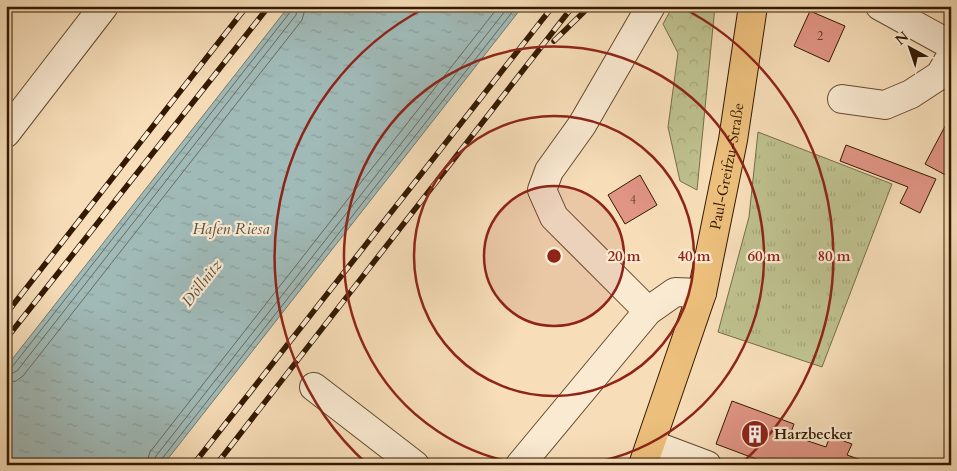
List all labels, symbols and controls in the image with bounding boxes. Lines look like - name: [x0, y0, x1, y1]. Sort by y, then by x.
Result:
- north arrow: [884, 22, 934, 72]
- text: N: [891, 27, 913, 50]
- house number: 2: [817, 28, 823, 44]
- street label: Paul-Greifzu-Straße: [705, 101, 748, 231]
- house number: 4: [630, 192, 636, 208]
- water label: Hafen Riesa: [192, 218, 270, 240]
- text: 20 m: [607, 246, 641, 266]
- text: 40 m: [677, 246, 711, 266]
- text: 60 m: [747, 246, 781, 266]
- text: 80 m: [817, 246, 851, 266]
- centre of rings: [545, 247, 563, 265]
- water label: Döllnitz: [177, 255, 227, 311]
- building icon: Harzbecker: [740, 419, 770, 449]
- place label: Harzbecker: [774, 424, 853, 444]

